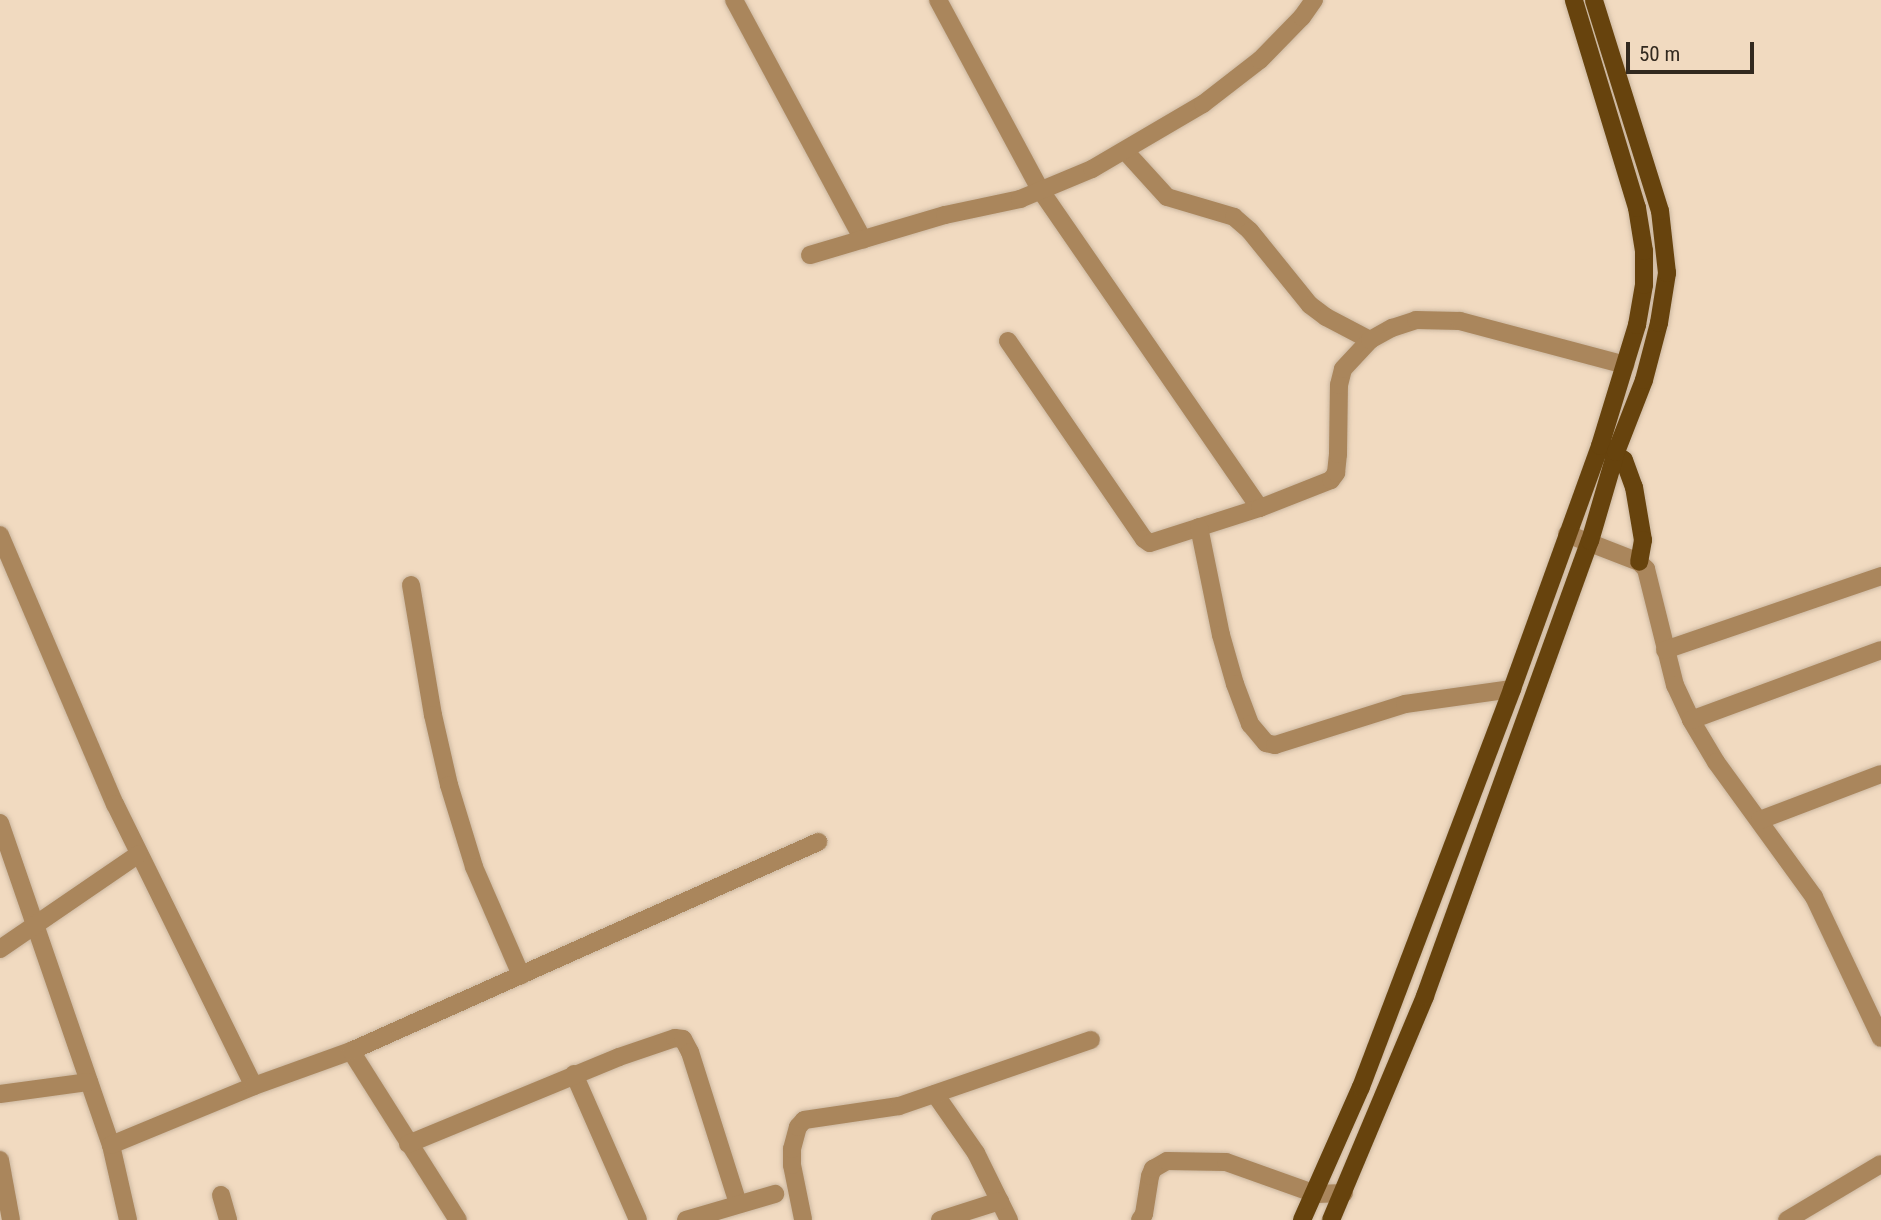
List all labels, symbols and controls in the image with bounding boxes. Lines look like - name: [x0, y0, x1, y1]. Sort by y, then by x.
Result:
- scale bar: [1629, 28, 1757, 72]
- text: 50 m: [1639, 42, 1680, 66]

